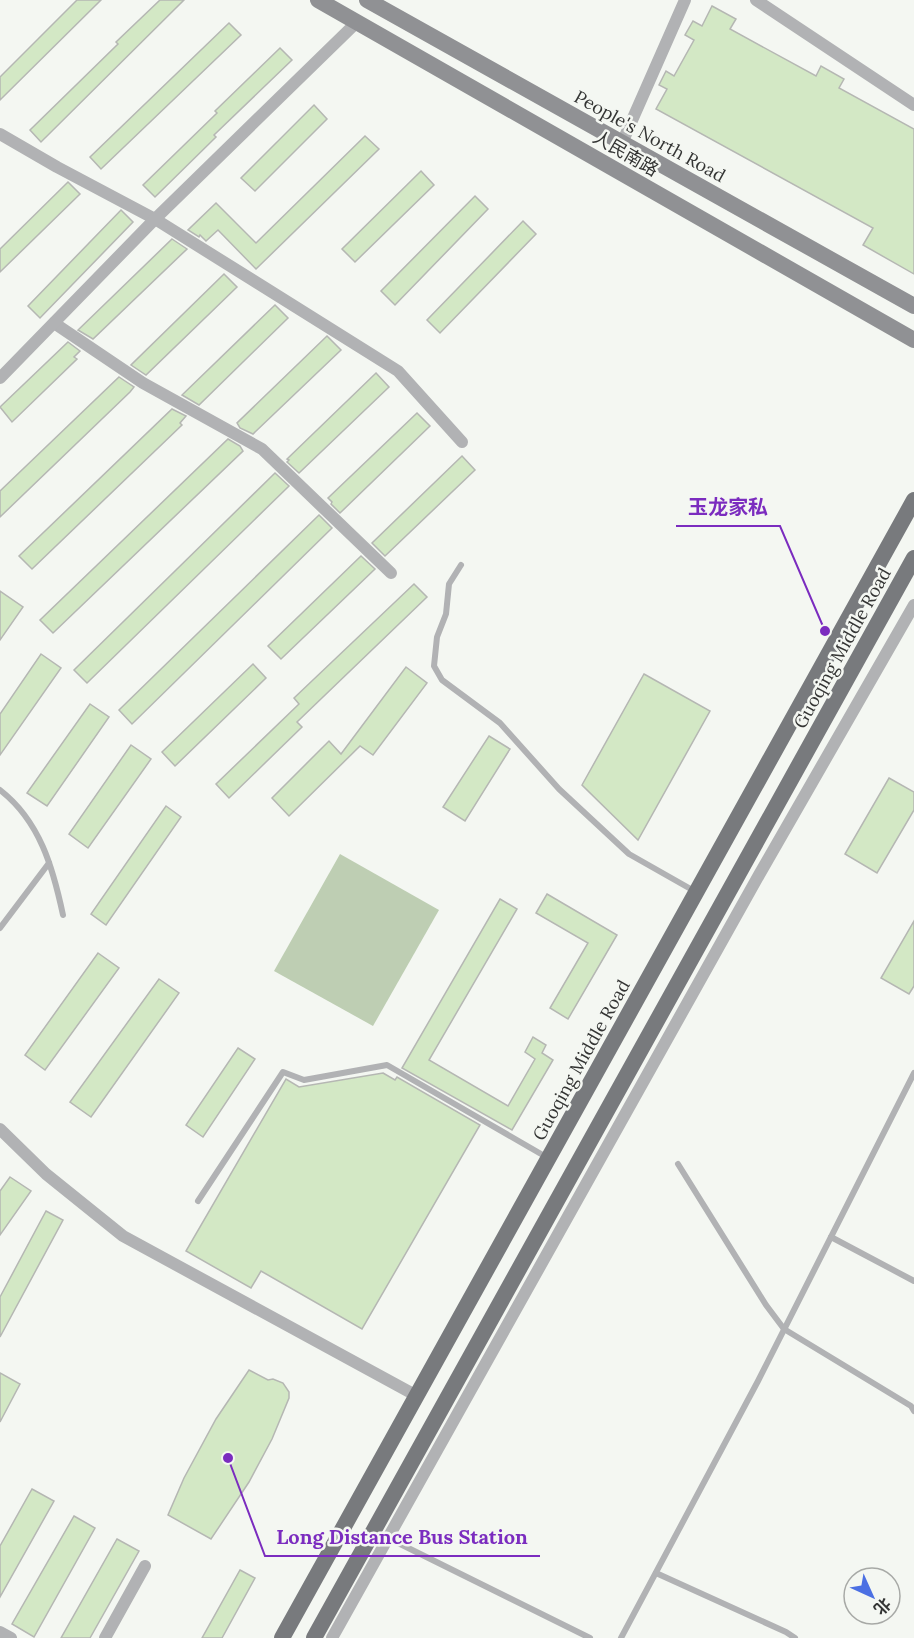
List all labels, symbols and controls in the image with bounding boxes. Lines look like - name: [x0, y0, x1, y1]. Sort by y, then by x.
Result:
- street label: People's North Road: [570, 85, 730, 187]
- street label: 人民南路: [589, 125, 663, 181]
- callout: 玉龙家私: [676, 488, 780, 526]
- text: 玉龙家私: [688, 494, 768, 519]
- street label: Guoqing Middle Road: [788, 563, 896, 732]
- street label: Guoqing Middle Road: [527, 975, 635, 1144]
- callout: Long Distance Bus Station: [265, 1518, 540, 1556]
- text: Long Distance Bus Station: [276, 1524, 528, 1549]
- north arrow: [842, 1566, 902, 1626]
- text: 北: [870, 1594, 895, 1619]

